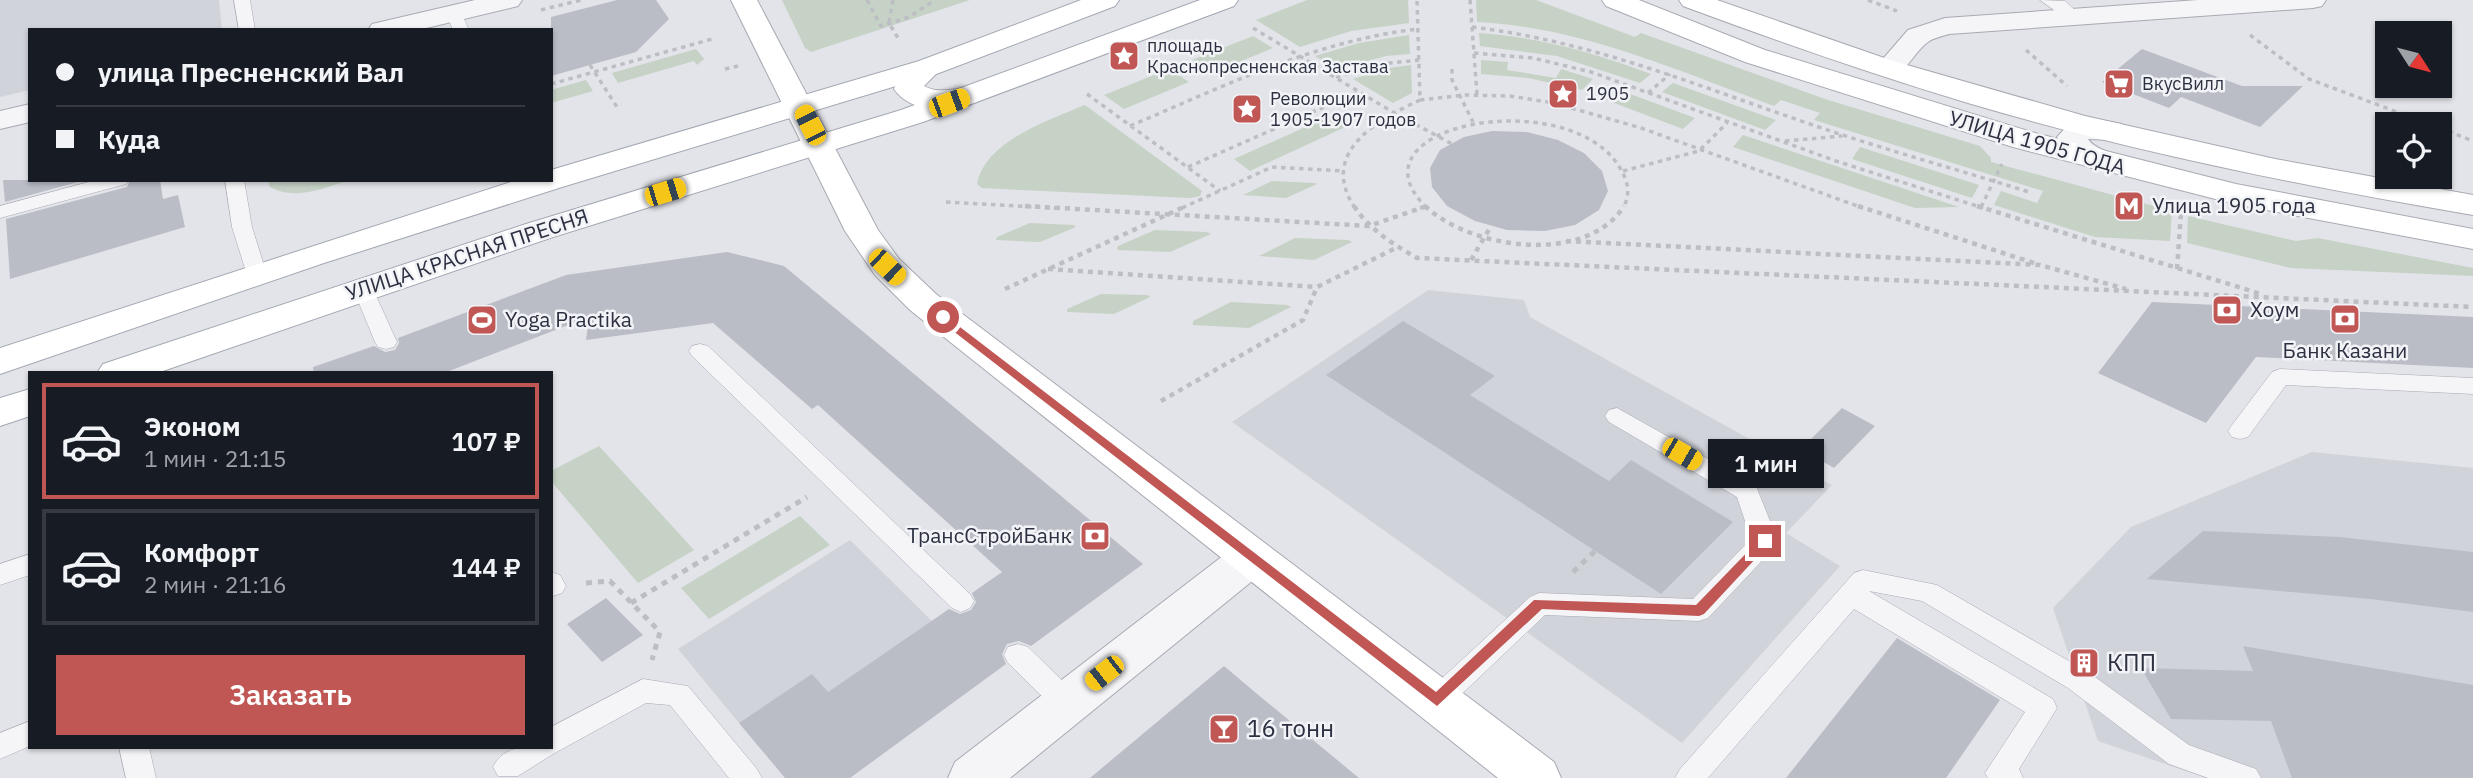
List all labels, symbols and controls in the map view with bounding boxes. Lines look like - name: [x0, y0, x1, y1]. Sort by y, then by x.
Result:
- north arrow: [2375, 21, 2452, 98]
- map controls: [2375, 21, 2452, 189]
- place label: площадь Краснопресненская Застава: [1147, 34, 1389, 78]
- place icon: площадь Краснопресненская Застава: [1107, 39, 1141, 73]
- text: улица Пресненский Вал: [98, 55, 404, 89]
- supermarket icon: ВкусВилл: [2102, 67, 2136, 101]
- place label: ВкусВилл: [2142, 72, 2224, 95]
- place icon: 1905: [1546, 77, 1580, 111]
- place label: 1905: [1586, 82, 1629, 105]
- car: [926, 86, 973, 120]
- place label: Революции 1905-1907 годов: [1270, 87, 1416, 131]
- place icon: Революции 1905-1907 годов: [1230, 92, 1264, 126]
- car: [792, 102, 829, 148]
- street label: УЛИЦА 1905 ГОДА: [1946, 103, 2129, 181]
- button: locate: [2375, 112, 2452, 189]
- text: Куда: [98, 122, 160, 156]
- car: [642, 176, 689, 208]
- metro station icon: Улица 1905 года: [2112, 189, 2146, 223]
- place label: Улица 1905 года: [2152, 191, 2316, 219]
- street label: УЛИЦА КРАСНАЯ ПРЕСНЯ: [342, 202, 592, 307]
- car: [865, 245, 910, 289]
- bank icon: Хоум: [2210, 293, 2244, 327]
- place label: Хоум: [2250, 295, 2299, 323]
- route start: [927, 301, 959, 333]
- bank icon: Банк Казани: [2328, 302, 2362, 336]
- sports icon: Yoga Practika: [465, 303, 499, 337]
- place label: Yoga Practika: [505, 305, 632, 333]
- place label: Банк Казани: [2283, 336, 2407, 364]
- text: Эконом: [144, 409, 241, 443]
- icon: car: [60, 410, 123, 473]
- text: 107 ₽: [451, 424, 521, 458]
- car: [1659, 434, 1706, 474]
- callout: 1 мин: [1707, 440, 1823, 489]
- text: 1 мин · 21:15: [144, 443, 287, 473]
- text: 1 мин: [1734, 448, 1798, 478]
- bank icon: ТрансСтройБанк: [1078, 519, 1112, 553]
- place label: ТрансСтройБанк: [907, 521, 1072, 549]
- route end: [1749, 525, 1781, 557]
- text: Комфорт: [144, 535, 259, 569]
- icon: car: [60, 536, 123, 599]
- text: 144 ₽: [451, 550, 521, 584]
- text: 2 мин · 21:16: [144, 569, 287, 599]
- building icon: КПП: [2067, 646, 2101, 680]
- place label: КПП: [2107, 646, 2156, 678]
- car: [1081, 652, 1128, 694]
- button: Заказать: [56, 655, 525, 735]
- bar icon: 16 тонн: [1207, 712, 1241, 746]
- place label: 16 тонн: [1247, 712, 1334, 744]

